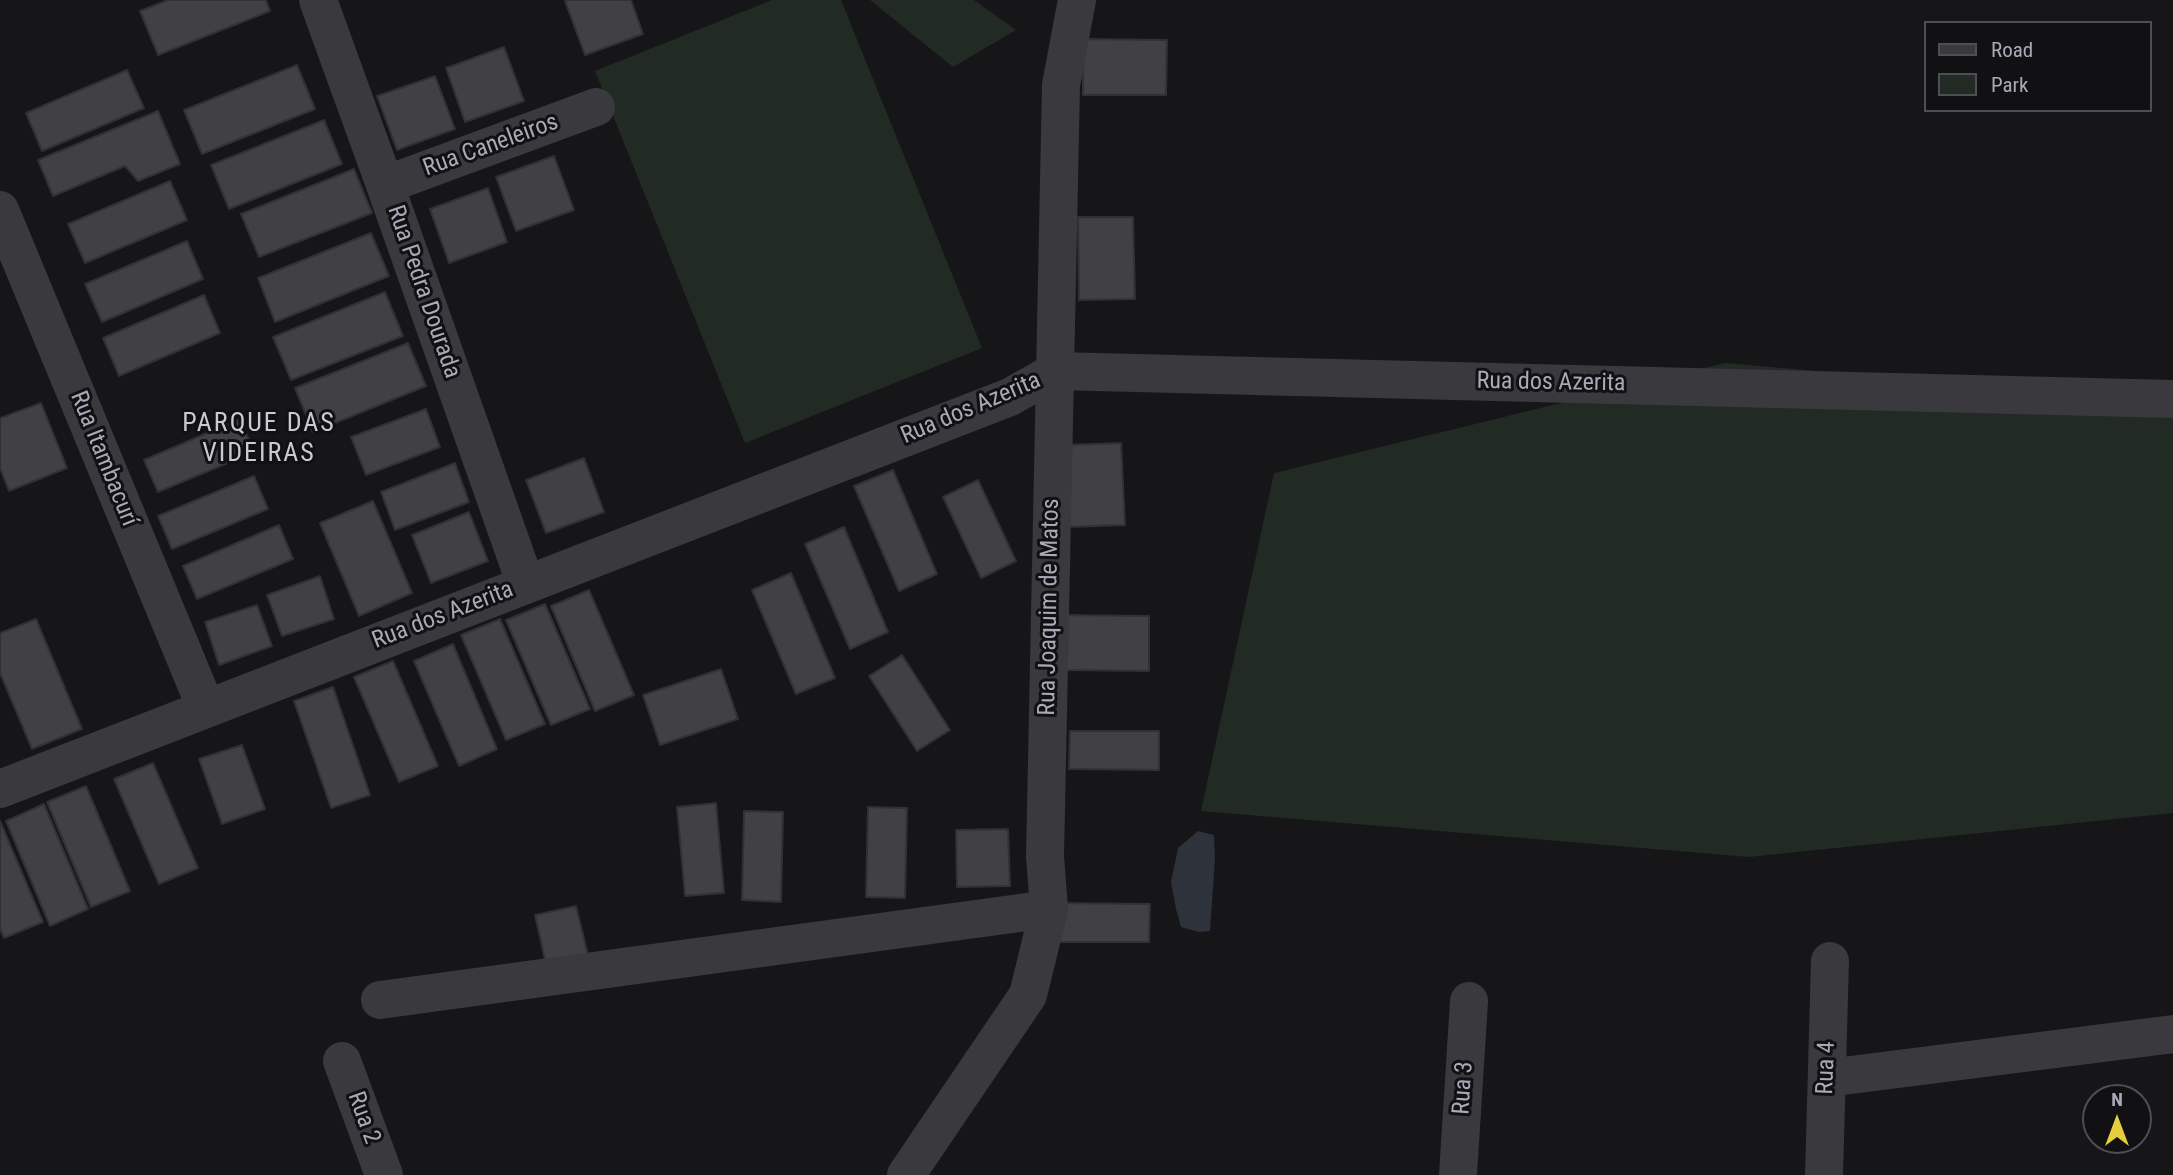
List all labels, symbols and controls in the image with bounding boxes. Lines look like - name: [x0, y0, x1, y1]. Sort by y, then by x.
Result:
- legend: [1924, 21, 2152, 112]
- text: Road: [1991, 38, 2033, 62]
- text: Park: [1991, 73, 2028, 97]
- street label: Rua Caneleiros: [420, 108, 562, 184]
- street label: Rua Pedra Dourada: [380, 202, 466, 382]
- street label: Rua dos Azerita: [897, 367, 1045, 451]
- street label: Rua dos Azerita: [1476, 367, 1626, 399]
- street label: Rua Itambacurí: [63, 387, 143, 531]
- district label: PARQUE DAS VIDEIRAS: [183, 408, 335, 470]
- street label: Rua Joaquim de Matos: [1034, 498, 1066, 716]
- street label: Rua dos Azerita: [368, 576, 518, 656]
- street label: Rua 4: [1812, 1041, 1842, 1095]
- street label: Rua 3: [1448, 1060, 1480, 1116]
- north arrow: [2082, 1084, 2152, 1154]
- street label: Rua 2: [340, 1088, 386, 1148]
- text: N: [2111, 1088, 2123, 1111]

